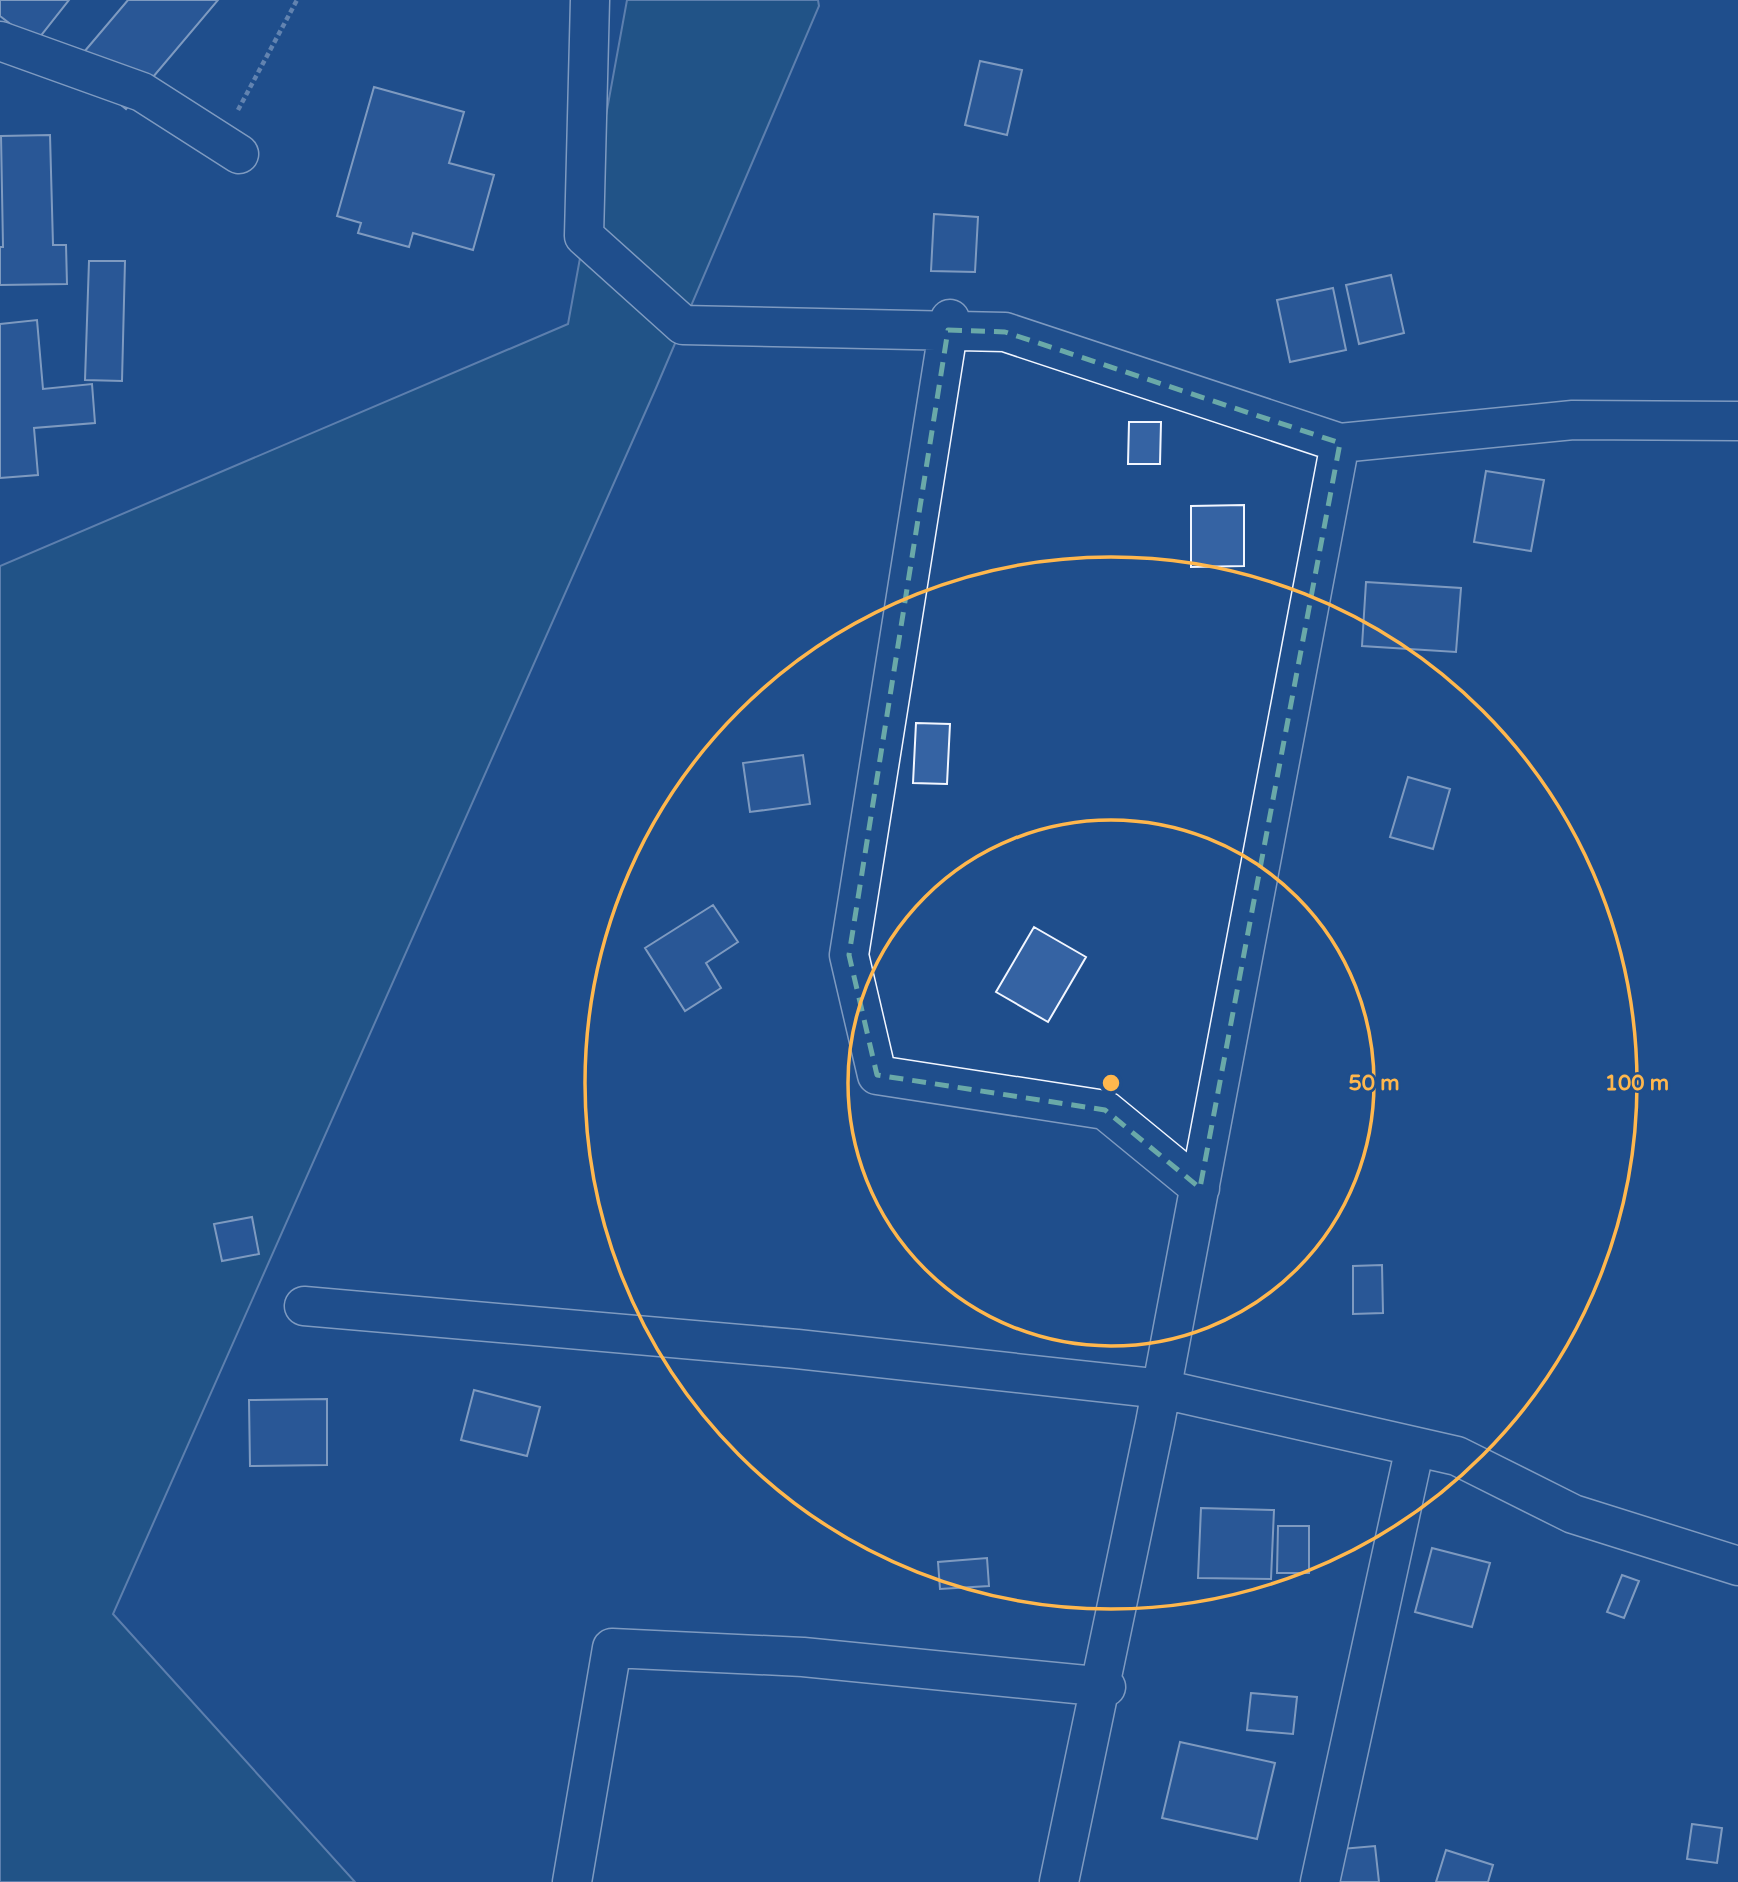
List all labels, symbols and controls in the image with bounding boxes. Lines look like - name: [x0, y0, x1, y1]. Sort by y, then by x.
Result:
- centre of rings: [1099, 1071, 1123, 1095]
- text: 50 m: [1348, 1071, 1400, 1096]
- text: 100 m: [1605, 1071, 1669, 1096]

